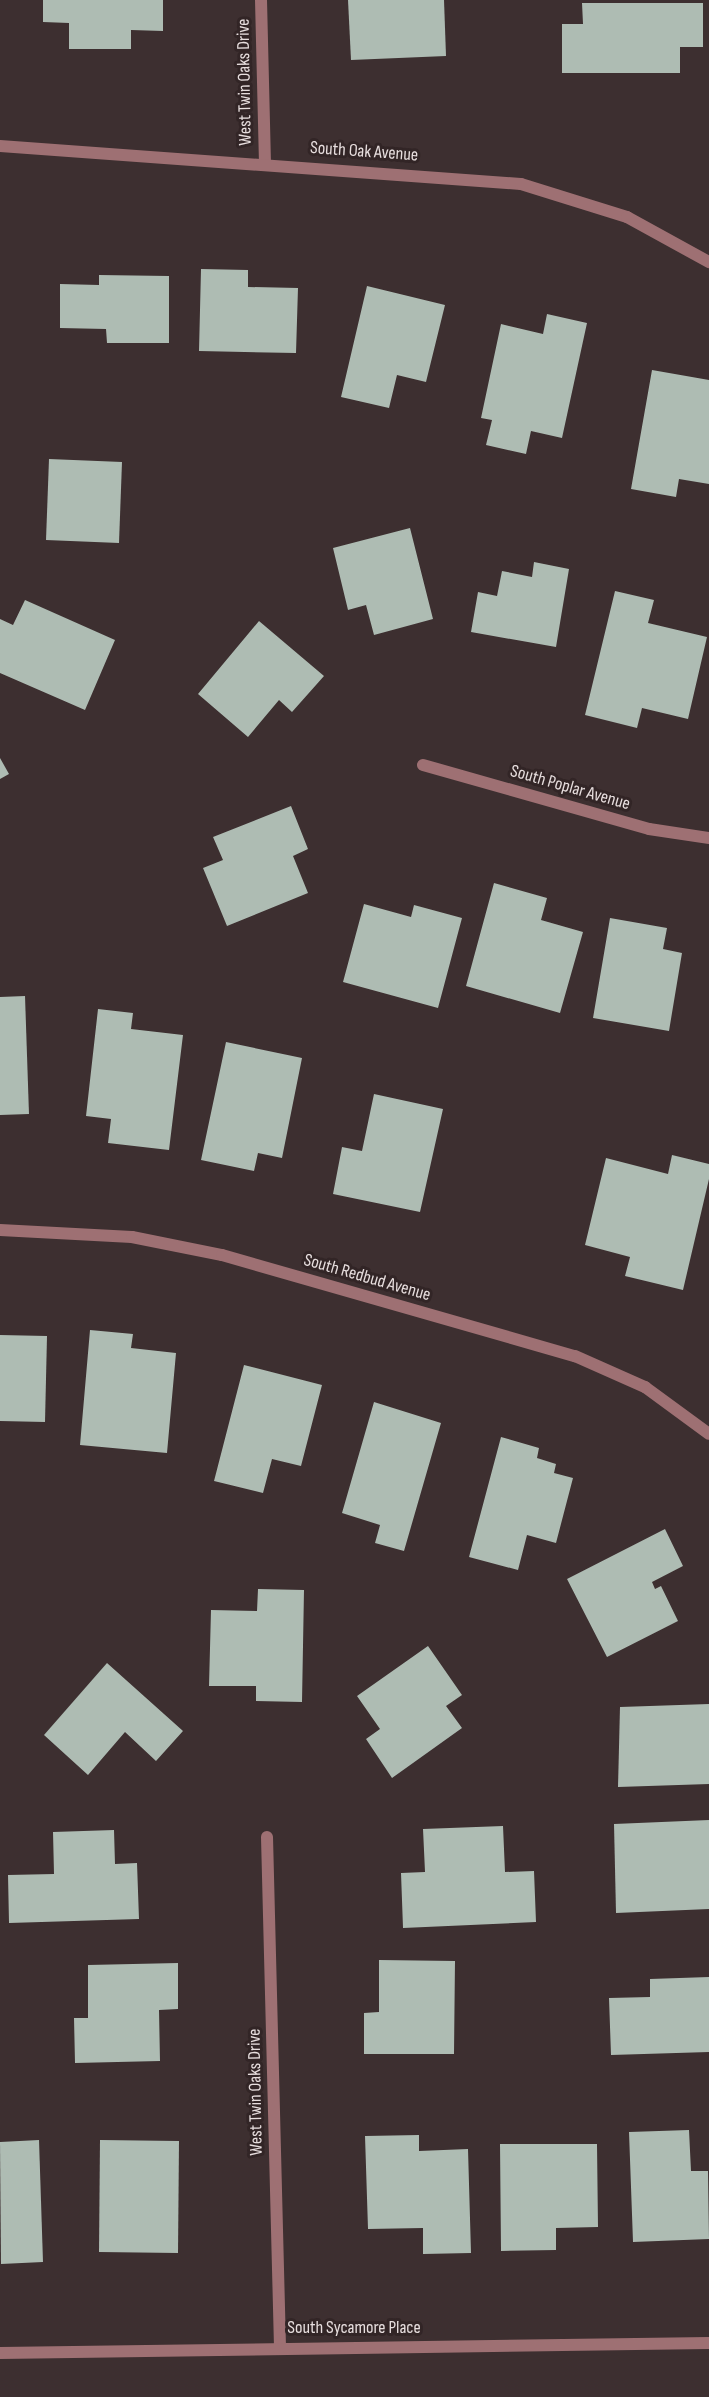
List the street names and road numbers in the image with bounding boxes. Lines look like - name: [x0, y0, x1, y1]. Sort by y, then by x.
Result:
- street label: West Twin Oaks Drive: [233, 18, 257, 146]
- street label: South Oak Avenue: [309, 137, 419, 167]
- street label: South Poplar Avenue: [508, 761, 632, 815]
- street label: South Redbud Avenue: [301, 1250, 433, 1306]
- street label: West Twin Oaks Drive: [244, 2028, 268, 2156]
- street label: South Sycamore Place: [287, 2317, 421, 2339]

